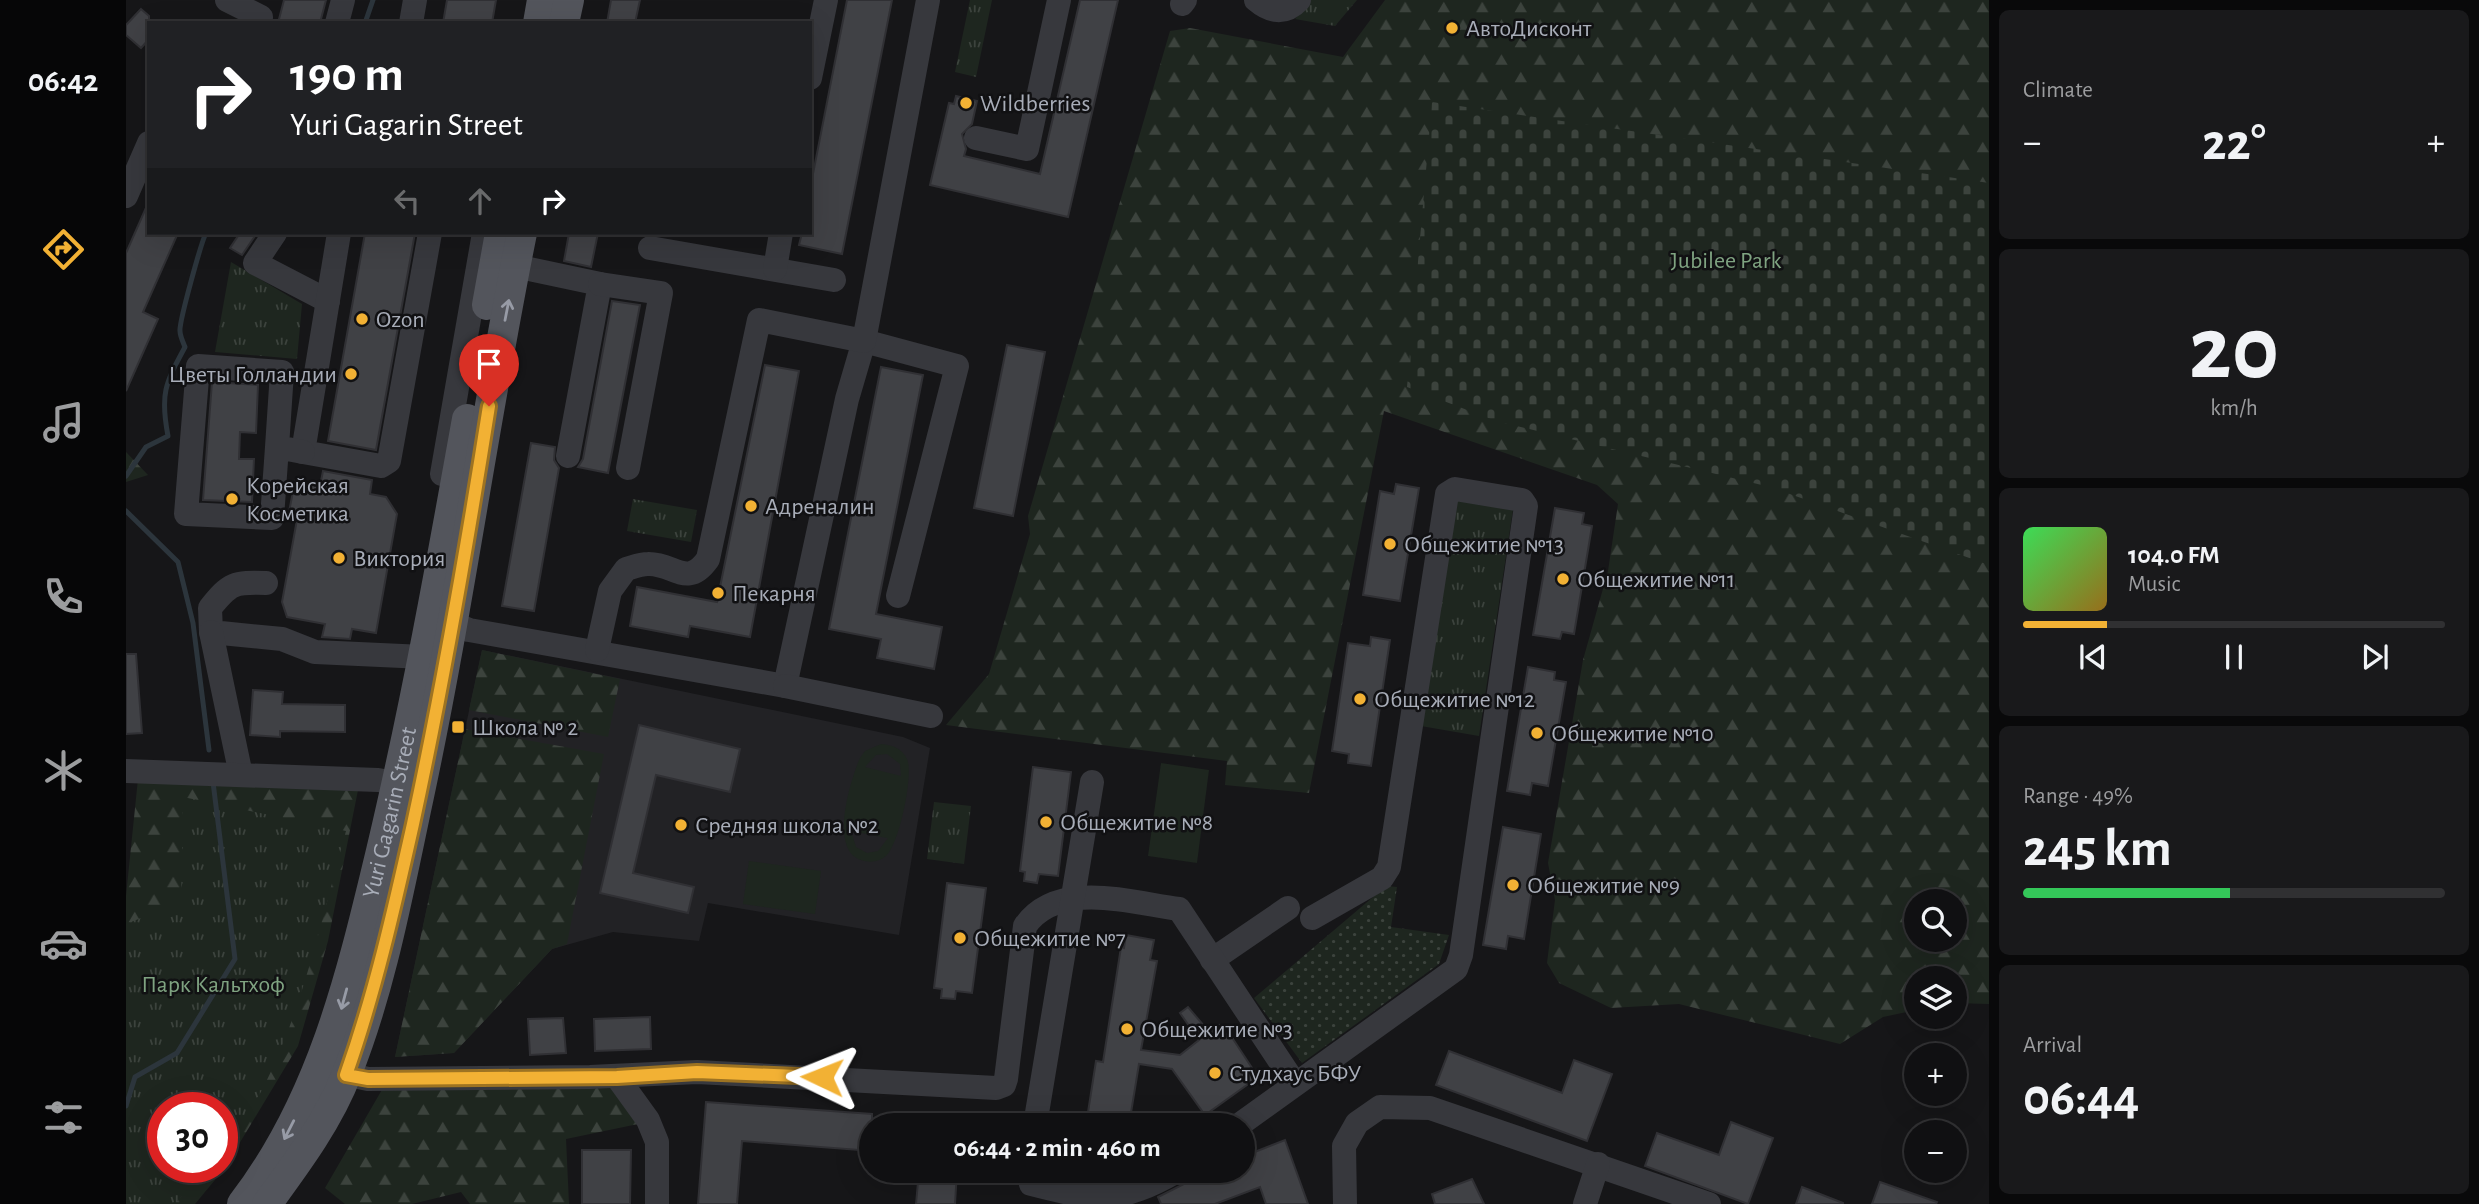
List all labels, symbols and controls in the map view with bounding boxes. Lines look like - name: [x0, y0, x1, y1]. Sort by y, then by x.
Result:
- place label: АвтоДисконт: [1466, 17, 1592, 41]
- marker: АвтоДисконт: [1444, 20, 1460, 36]
- icon: right: [175, 49, 266, 140]
- text: 190 m: [290, 51, 404, 100]
- text: 06:42: [28, 65, 98, 97]
- text: Climate: [2023, 79, 2093, 102]
- place label: Wildberries: [980, 92, 1090, 116]
- marker: Wildberries: [958, 95, 974, 111]
- text: Yuri Gagarin Street: [290, 109, 523, 141]
- text: 22°: [2202, 117, 2266, 169]
- text: −: [2023, 124, 2041, 162]
- text: +: [2427, 124, 2445, 162]
- icon: left: [388, 182, 426, 220]
- icon: ahead: [461, 182, 499, 220]
- icon: right: [534, 182, 572, 220]
- icon: directions: [39, 225, 88, 274]
- park label: Jubilee Park: [1670, 249, 1782, 273]
- one-way arrow: [500, 299, 514, 322]
- text: 20: [2189, 304, 2279, 395]
- place label: Ozon: [376, 308, 425, 332]
- marker: Ozon: [354, 311, 370, 327]
- pin: [459, 334, 519, 406]
- icon: arrive: [470, 345, 508, 383]
- place label: Цветы Голландии: [168, 363, 337, 387]
- marker: Цветы Голландии: [343, 366, 359, 382]
- text: km/h: [2210, 397, 2258, 420]
- icon: music: [39, 398, 88, 447]
- place label: Корейская Косметика: [246, 474, 349, 526]
- marker: Корейская Косметика: [224, 491, 240, 507]
- place label: Адреналин: [765, 495, 875, 519]
- marker: Адреналин: [743, 498, 759, 514]
- place label: Общежитие №13: [1404, 533, 1564, 557]
- marker: Общежитие №13: [1382, 536, 1398, 552]
- text: 104.0 FM: [2128, 542, 2220, 568]
- place label: Виктория: [353, 547, 445, 571]
- marker: Виктория: [331, 550, 347, 566]
- place label: Общежитие №11: [1577, 568, 1735, 592]
- marker: Общежитие №11: [1555, 571, 1571, 587]
- icon: phone: [39, 572, 88, 621]
- text: Music: [2128, 573, 2180, 596]
- place label: Пекарня: [732, 582, 816, 606]
- marker: Пекарня: [710, 585, 726, 601]
- icon: previous: [2074, 638, 2112, 676]
- icon: pause: [2215, 638, 2253, 676]
- icon: next: [2356, 638, 2394, 676]
- place label: Общежитие №12: [1374, 688, 1535, 712]
- marker: Общежитие №12: [1352, 691, 1368, 707]
- place label: Школа № 2: [472, 716, 578, 740]
- marker: Школа № 2: [450, 719, 466, 735]
- place label: Общежитие №10: [1551, 722, 1714, 746]
- street label: Yuri Gagarin Street: [359, 725, 421, 901]
- marker: Общежитие №10: [1529, 725, 1545, 741]
- icon: climate: [39, 746, 88, 795]
- text: Range · 49%: [2023, 785, 2133, 808]
- place label: Общежитие №8: [1060, 811, 1213, 835]
- place label: Средняя школа №2: [695, 814, 879, 838]
- marker: Общежитие №8: [1038, 814, 1054, 830]
- marker: Средняя школа №2: [673, 817, 689, 833]
- text: 245 km: [2023, 823, 2172, 875]
- place label: Общежитие №9: [1527, 874, 1680, 898]
- marker: Общежитие №9: [1505, 877, 1521, 893]
- map controls: [1904, 889, 1967, 1183]
- button: search: [1904, 889, 1967, 952]
- icon: car: [39, 919, 88, 968]
- place label: Общежитие №7: [974, 927, 1126, 951]
- marker: Общежитие №7: [952, 930, 968, 946]
- button: layers: [1904, 966, 1967, 1029]
- park label: Парк Кальтхоф: [141, 973, 285, 997]
- one-way arrow: [337, 987, 350, 1010]
- place label: Общежитие №3: [1141, 1018, 1293, 1042]
- marker: Общежитие №3: [1119, 1021, 1135, 1037]
- text: Arrival: [2023, 1034, 2082, 1057]
- position arrow: [785, 1040, 859, 1114]
- button: +: [1904, 1043, 1967, 1106]
- place label: Студхаус БФУ: [1229, 1062, 1362, 1086]
- marker: Студхаус БФУ: [1207, 1065, 1223, 1081]
- text: 06:44: [2023, 1072, 2139, 1124]
- speed limit sign: 30: [147, 1092, 238, 1183]
- icon: filters: [39, 1093, 88, 1142]
- one-way arrow: [282, 1119, 296, 1139]
- button: −: [1904, 1120, 1967, 1183]
- text: 06:44 · 2 min · 460 m: [953, 1135, 1161, 1161]

